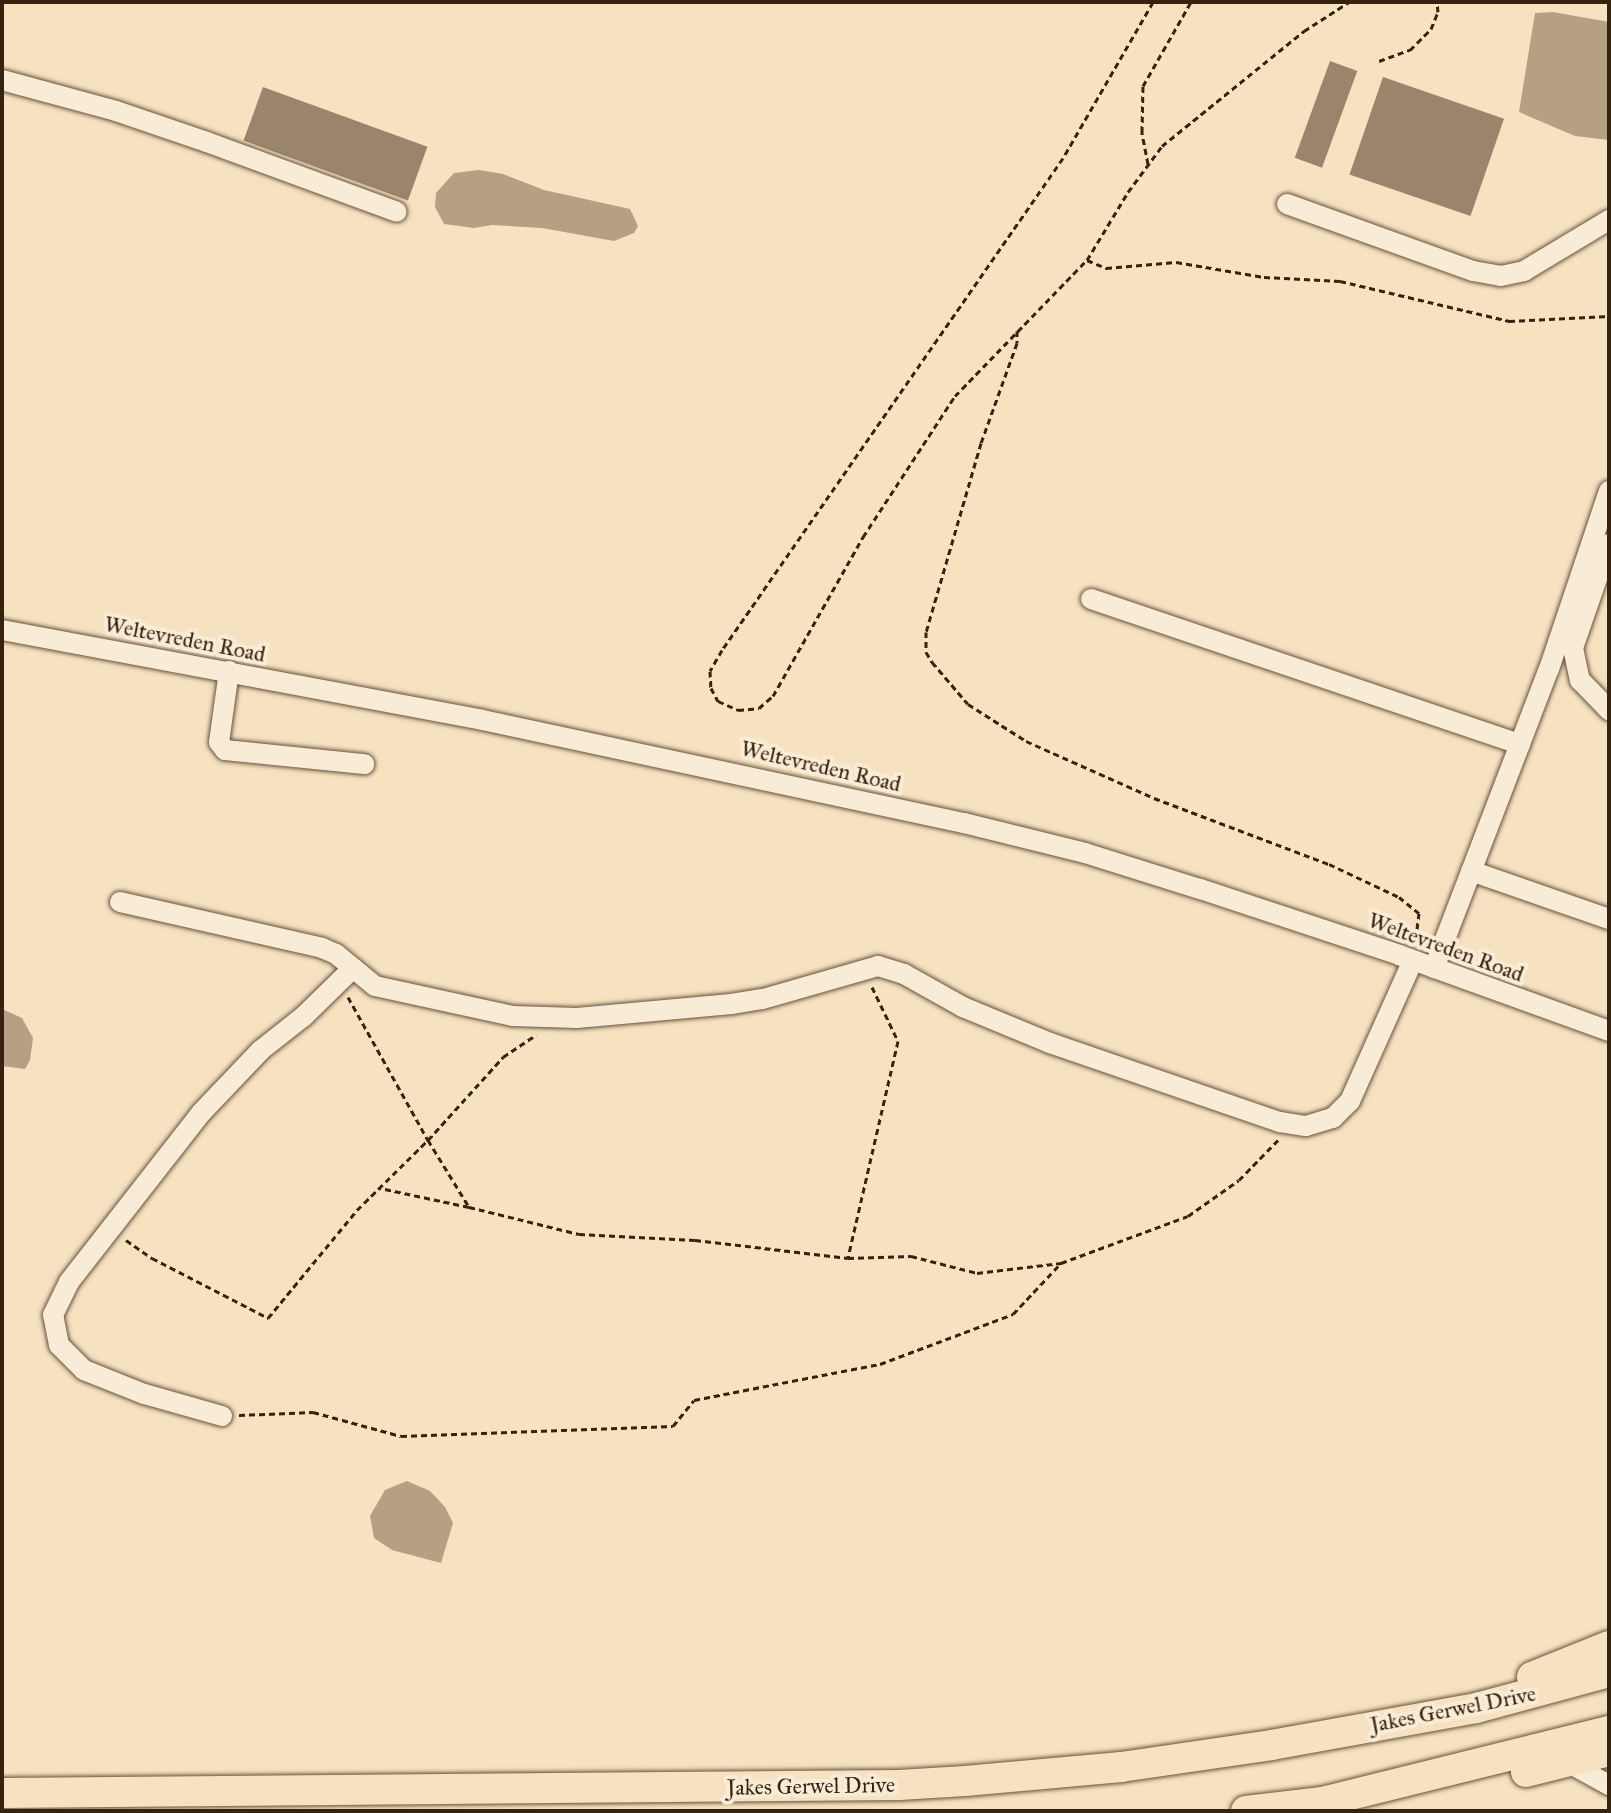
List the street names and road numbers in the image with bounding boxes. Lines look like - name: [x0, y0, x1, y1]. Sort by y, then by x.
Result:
- street label: Weltevreden Road: [102, 610, 268, 668]
- street label: Weltevreden Road: [738, 735, 904, 797]
- street label: Weltevreden Road: [1365, 907, 1527, 987]
- street label: Jakes Gerwel Drive: [1368, 1680, 1538, 1738]
- street label: Jakes Gerwel Drive: [727, 1771, 895, 1801]

